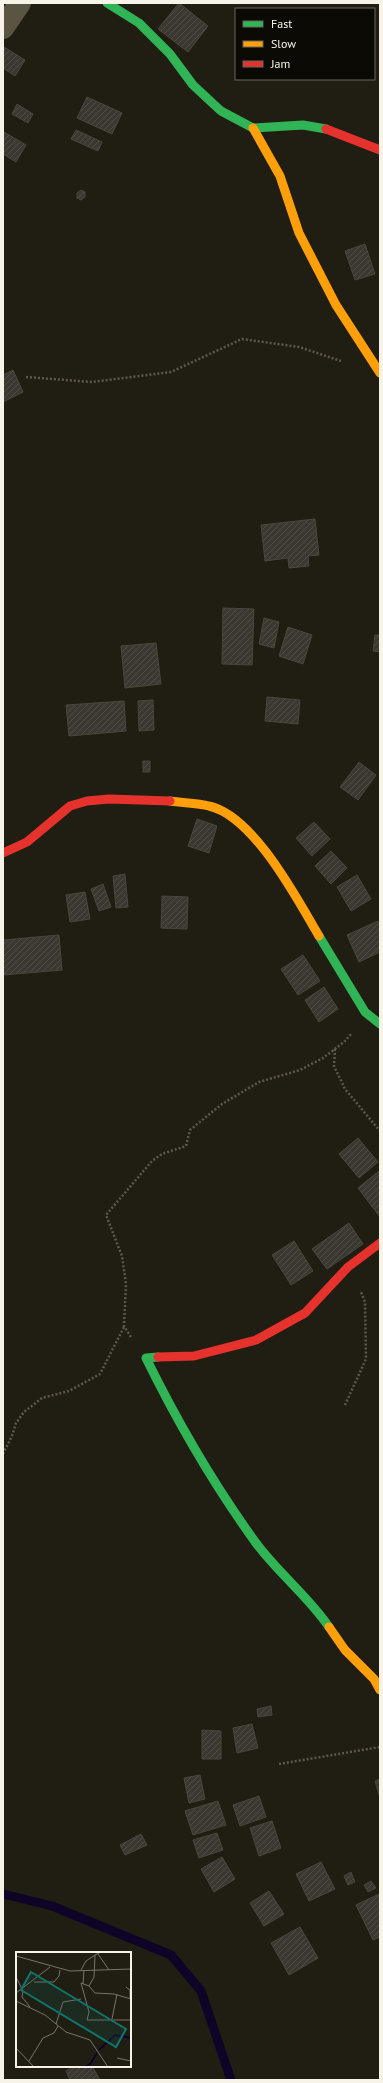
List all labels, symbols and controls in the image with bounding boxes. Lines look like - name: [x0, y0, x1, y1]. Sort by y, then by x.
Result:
- legend: [235, 8, 375, 80]
- text: Fast: [271, 16, 292, 31]
- text: Slow: [271, 36, 296, 51]
- text: Jam: [270, 56, 290, 71]
- inset map: [16, 1952, 131, 2067]

